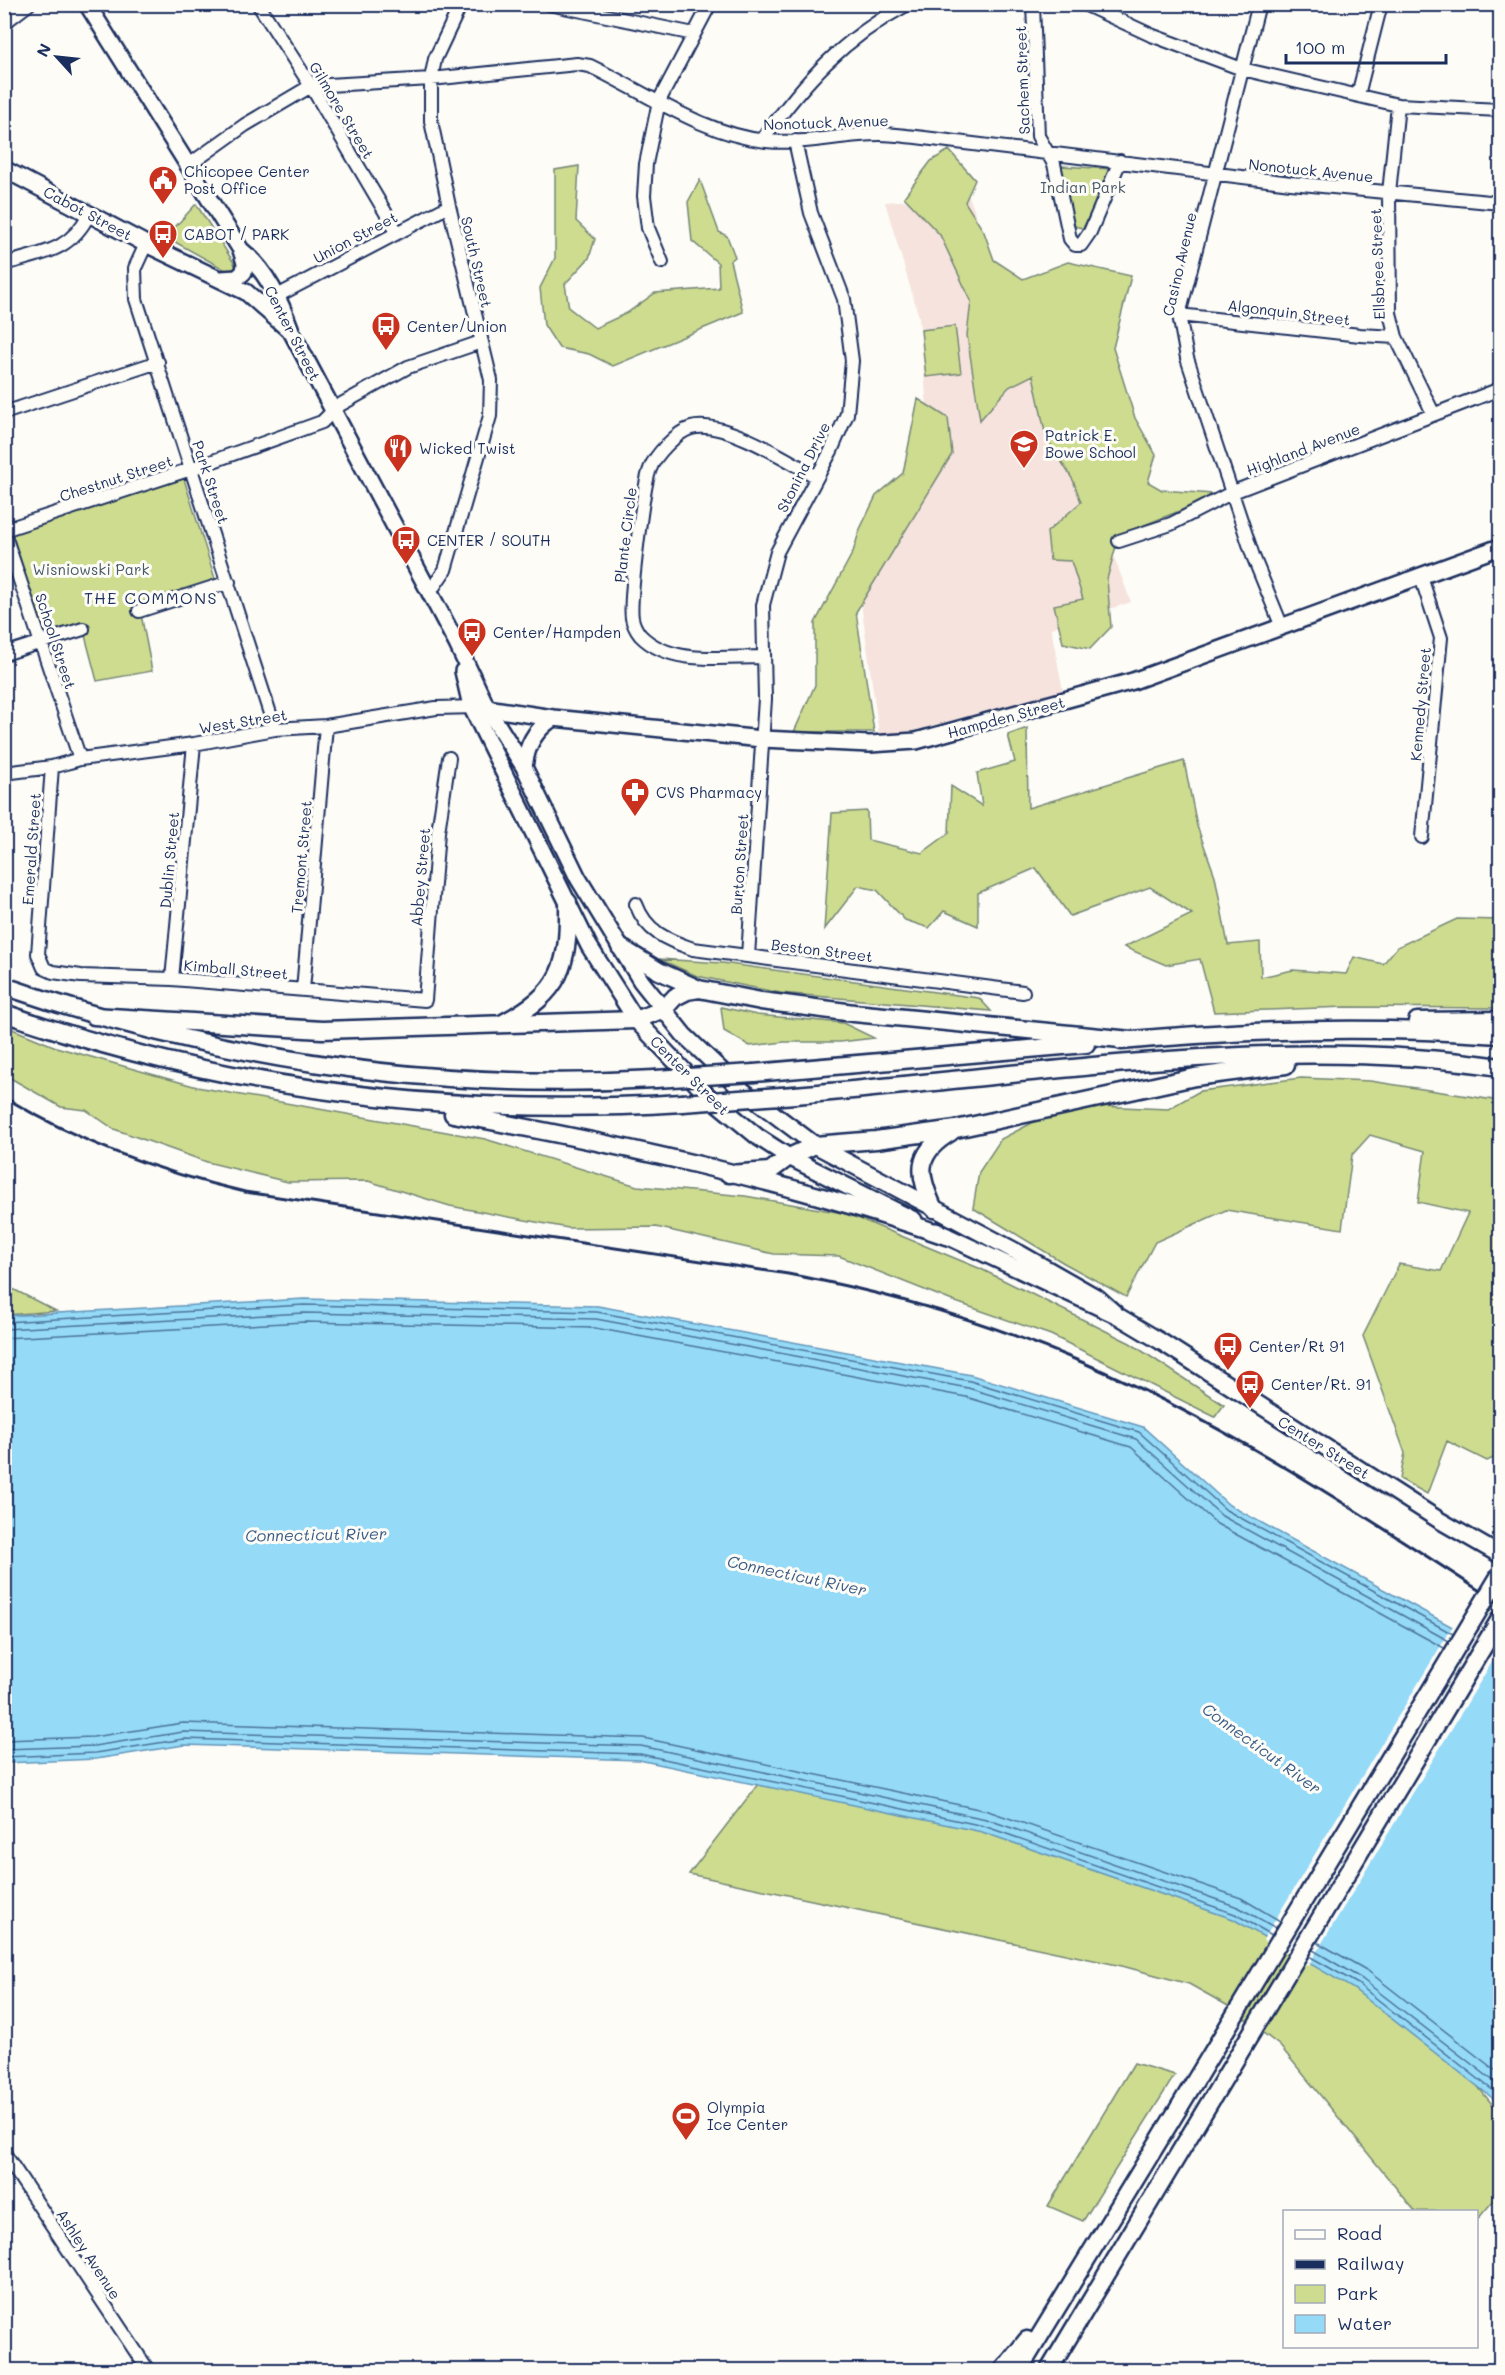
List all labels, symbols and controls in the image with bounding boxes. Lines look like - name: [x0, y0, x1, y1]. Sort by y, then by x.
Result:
- street label: Sachem Street: [1010, 25, 1034, 135]
- north arrow: [27, 27, 87, 87]
- scale bar: [1286, 27, 1446, 65]
- text: 100 m: [1295, 35, 1345, 59]
- text: N: [31, 40, 55, 60]
- street label: Gilmore Street: [305, 58, 379, 162]
- street label: Nonotuck Avenue: [763, 110, 889, 134]
- street label: Nonotuck Avenue: [1248, 153, 1374, 187]
- place label: Chicopee Center Post Office: [184, 161, 310, 198]
- public building icon: Chicopee Center Post Office: [147, 164, 179, 206]
- park label: Indian Park: [1040, 177, 1126, 197]
- street label: Cabot Street: [40, 181, 136, 245]
- street label: Union Street: [309, 206, 401, 268]
- street label: Ellsbree Street: [1365, 208, 1389, 320]
- street label: Casino Avenue: [1157, 210, 1201, 318]
- street label: South Street: [457, 214, 497, 310]
- bus stop icon: CABOT / PARK: [147, 218, 179, 260]
- place label: CABOT / PARK: [184, 224, 289, 244]
- street label: Center Street: [260, 282, 326, 384]
- street label: Algonquin Street: [1227, 295, 1351, 329]
- bus stop icon: Center/Union: [370, 310, 402, 352]
- place label: Center/Union: [407, 316, 507, 336]
- street label: Stonina Drive: [772, 418, 834, 516]
- street label: Highland Avenue: [1243, 418, 1363, 480]
- place label: Patrick E. Bowe School: [1045, 425, 1136, 462]
- school or university icon: Patrick E. Bowe School: [1008, 428, 1040, 470]
- restaurant icon: Wicked Twist: [382, 432, 414, 474]
- street label: Park Street: [188, 438, 234, 526]
- place label: Wicked Twist: [419, 438, 516, 458]
- street label: Chestnut Street: [57, 450, 175, 506]
- street label: Plante Circle: [609, 486, 641, 584]
- bus stop icon: CENTER / SOUTH: [390, 524, 422, 566]
- place label: CENTER / SOUTH: [427, 530, 551, 550]
- park label: Wisniowski Park: [32, 559, 150, 579]
- district label: THE COMMONS: [84, 587, 218, 608]
- street label: School Street: [31, 590, 81, 692]
- bus stop icon: Center/Hampden: [456, 616, 488, 658]
- place label: Center/Hampden: [493, 622, 621, 642]
- street label: Kennedy Street: [1405, 646, 1435, 762]
- street label: Hampden Street: [945, 692, 1067, 742]
- street label: West Street: [198, 704, 288, 738]
- pharmacy icon: CVS Pharmacy: [619, 776, 651, 818]
- place label: CVS Pharmacy: [656, 782, 762, 802]
- street label: Emerald Street: [17, 792, 45, 906]
- street label: Tremont Street: [286, 800, 316, 914]
- street label: Dublin Street: [155, 811, 183, 909]
- street label: Burton Street: [725, 813, 753, 915]
- street label: Abbey Street: [406, 827, 434, 927]
- street label: Beston Street: [770, 934, 874, 966]
- street label: Kimball Street: [183, 954, 289, 984]
- street label: Center Street: [646, 1031, 734, 1119]
- bus stop icon: Center/Rt 91: [1212, 1330, 1244, 1372]
- place label: Center/Rt 91: [1249, 1336, 1345, 1356]
- bus stop icon: Center/Rt. 91: [1234, 1368, 1266, 1410]
- place label: Center/Rt. 91: [1271, 1374, 1372, 1394]
- street label: Center Street: [1274, 1411, 1374, 1483]
- water label: Connecticut River: [245, 1522, 387, 1546]
- water label: Connecticut River: [725, 1550, 869, 1600]
- water label: Connecticut River: [1198, 1698, 1326, 1798]
- place label: Olympia Ice Center: [707, 2097, 788, 2134]
- sports icon: Olympia Ice Center: [670, 2100, 702, 2142]
- street label: Ashley Avenue: [52, 2205, 126, 2303]
- legend: [1283, 2210, 1478, 2348]
- text: Road: [1337, 2221, 1382, 2245]
- text: Railway: [1337, 2251, 1404, 2275]
- text: Park: [1337, 2281, 1378, 2305]
- text: Water: [1337, 2311, 1392, 2335]

